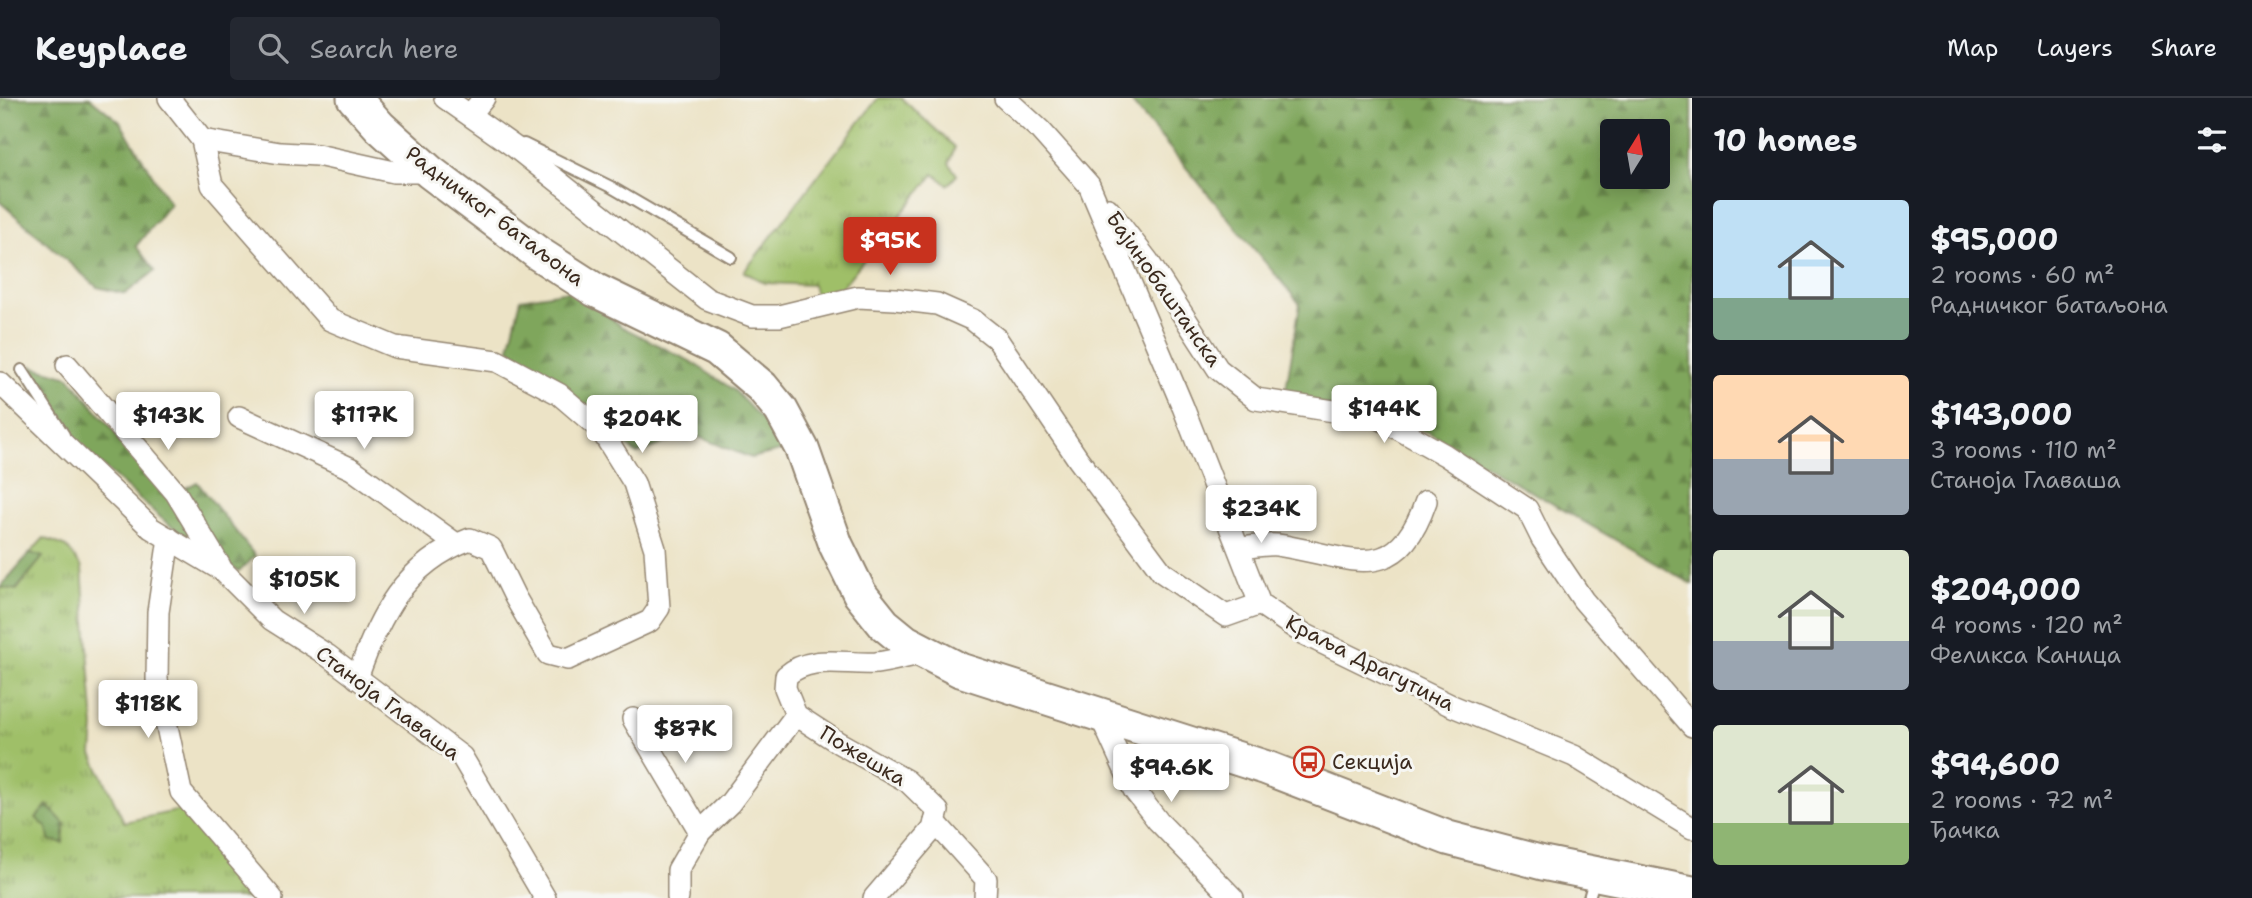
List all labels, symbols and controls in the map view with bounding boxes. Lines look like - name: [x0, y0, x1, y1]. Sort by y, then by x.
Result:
- search box: [230, 17, 720, 80]
- text: Keyplace: [35, 26, 188, 71]
- icon: search: [254, 29, 292, 67]
- text: Search here: [310, 31, 458, 66]
- text: Map: [1947, 32, 1998, 64]
- text: Layers: [2036, 32, 2113, 64]
- text: Share: [2151, 32, 2217, 64]
- north arrow: [1600, 119, 1670, 189]
- map controls: [1600, 119, 1670, 189]
- text: 10 homes: [1713, 120, 1858, 161]
- icon: filters: [2193, 121, 2231, 159]
- street label: Радничког батаљона: [400, 139, 590, 293]
- street label: Бајинобаштанска: [1100, 206, 1228, 372]
- pin: $95K: [849, 218, 931, 277]
- text: $95,000: [1930, 219, 2059, 260]
- text: $95K: [859, 225, 921, 255]
- icon: home: [1769, 228, 1853, 312]
- text: 2 rooms · 60 m²: [1930, 260, 2115, 290]
- text: Радничког батаљона: [1930, 290, 2168, 320]
- pin: $144K: [1335, 386, 1433, 445]
- pin: $143K: [119, 392, 217, 452]
- pin: $117K: [315, 392, 413, 451]
- text: $144K: [1348, 393, 1420, 423]
- text: $143,000: [1930, 394, 2072, 435]
- pin: $204K: [593, 396, 691, 455]
- text: $117K: [331, 399, 397, 429]
- text: $143K: [132, 400, 204, 430]
- text: $204K: [603, 403, 681, 433]
- icon: home: [1769, 403, 1853, 487]
- text: 3 rooms · 110 m²: [1930, 435, 2117, 465]
- text: Станоја Главаша: [1930, 465, 2121, 495]
- pin: $234K: [1212, 486, 1310, 545]
- text: $234K: [1222, 493, 1300, 523]
- pin: $105K: [255, 556, 353, 616]
- text: $105K: [269, 564, 339, 594]
- text: $204,000: [1930, 569, 2081, 610]
- icon: home: [1769, 578, 1853, 662]
- street label: Краља Драгутина: [1281, 608, 1459, 718]
- text: 4 rooms · 120 m²: [1930, 610, 2123, 640]
- street label: Станоја Главаша: [310, 639, 466, 767]
- text: Феликса Каница: [1930, 640, 2121, 670]
- pin: $118K: [99, 680, 197, 740]
- text: $118K: [114, 688, 182, 718]
- pin: $87K: [644, 706, 726, 765]
- text: $87K: [653, 713, 717, 743]
- street label: Пожешка: [815, 719, 911, 793]
- pin: $94.6K: [1114, 744, 1228, 804]
- text: $94,600: [1930, 744, 2060, 785]
- bus stop icon: Секција: [1292, 745, 1326, 779]
- place label: Секција: [1332, 748, 1412, 776]
- text: $94.6K: [1129, 752, 1213, 782]
- icon: home: [1769, 753, 1853, 837]
- text: 2 rooms · 72 m²: [1930, 785, 2113, 815]
- text: Ђачка: [1930, 815, 2000, 845]

